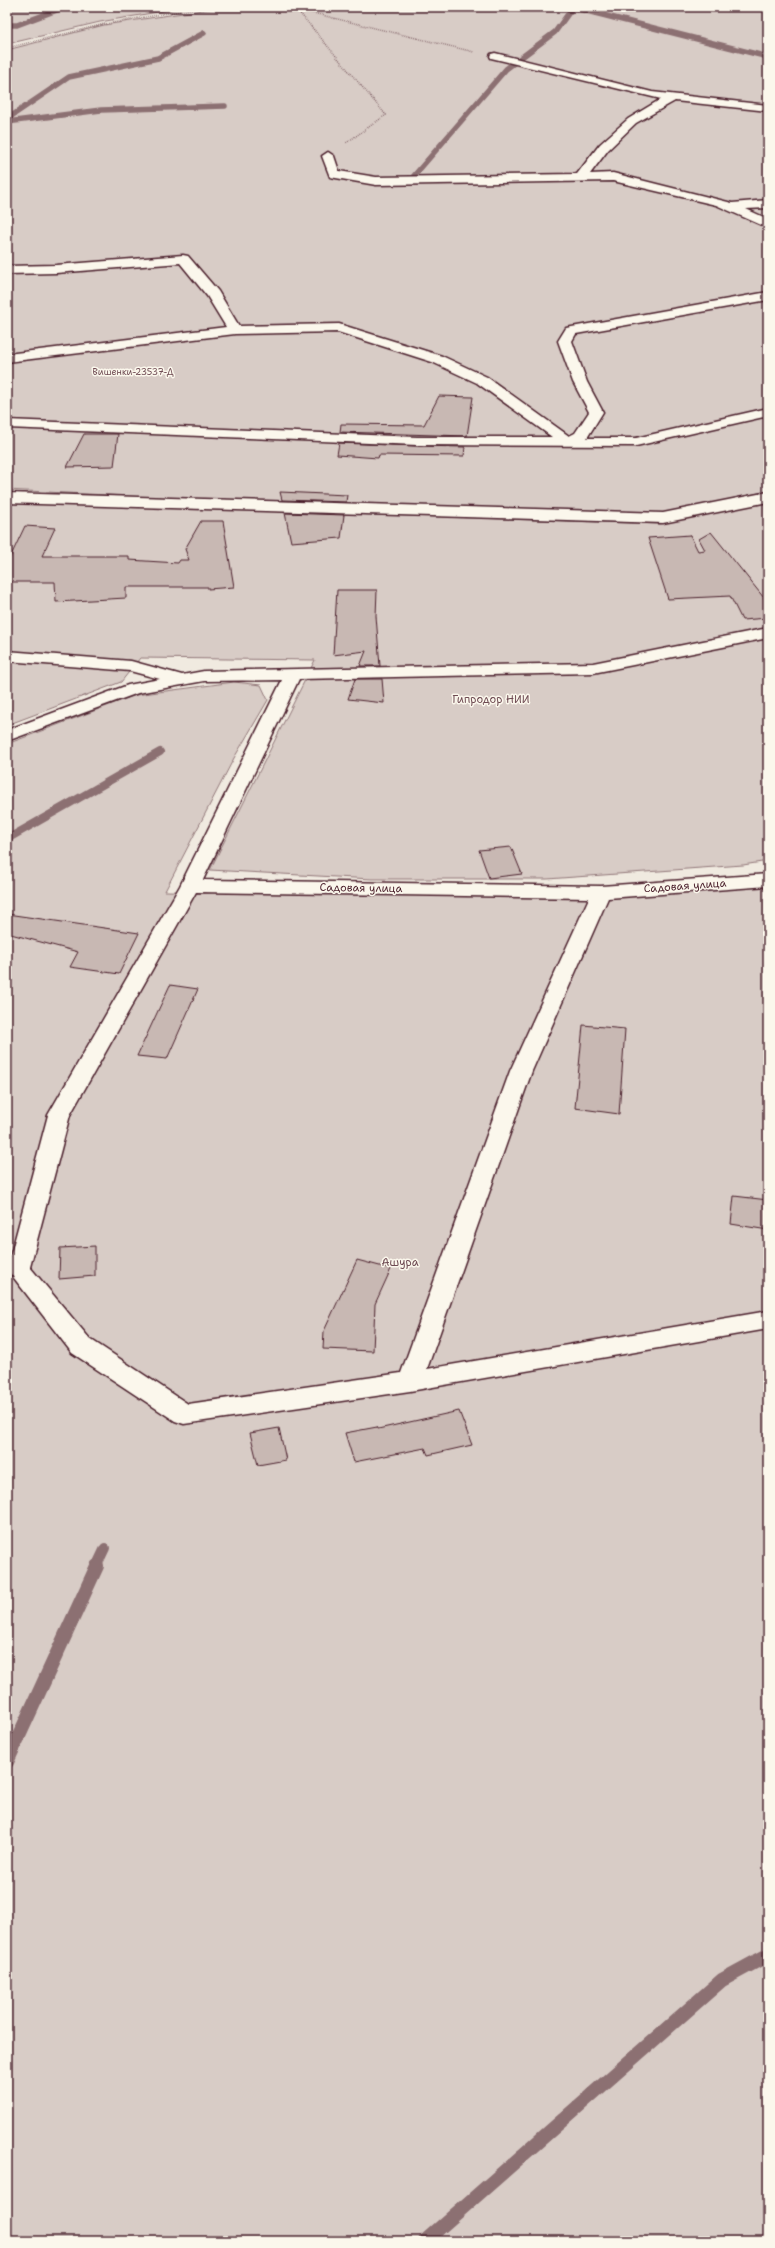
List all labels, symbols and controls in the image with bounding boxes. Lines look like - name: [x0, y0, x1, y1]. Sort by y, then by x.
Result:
- park label: Вишенки-23537-Д: [93, 366, 174, 378]
- park label: Гипродор НИИ: [452, 692, 530, 707]
- street label: Садовая улица: [643, 876, 727, 896]
- street label: Садовая улица: [320, 880, 403, 896]
- park label: Ашура: [382, 1255, 419, 1270]

